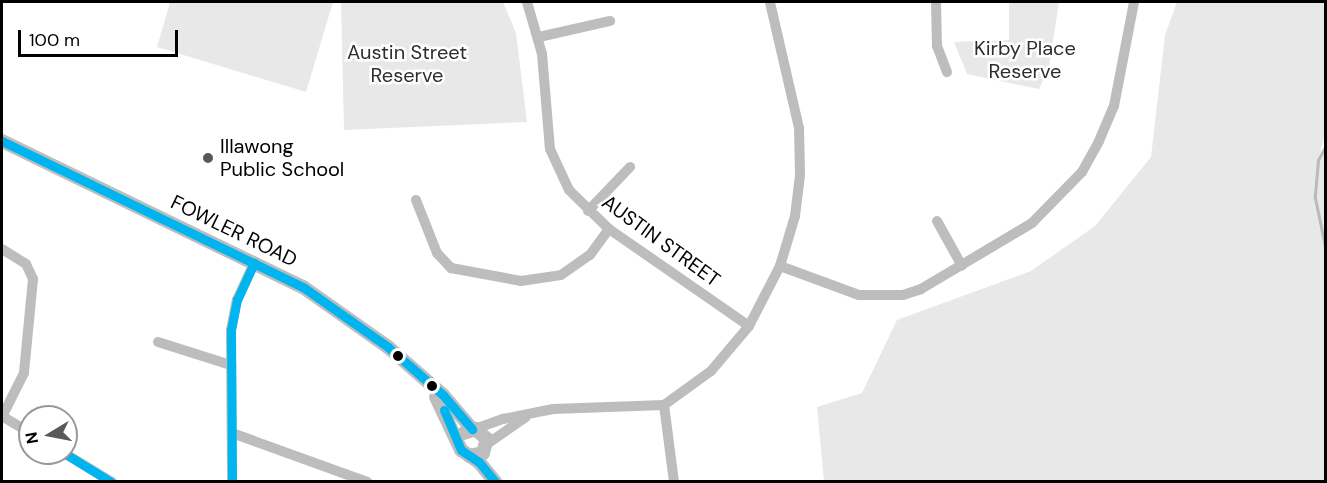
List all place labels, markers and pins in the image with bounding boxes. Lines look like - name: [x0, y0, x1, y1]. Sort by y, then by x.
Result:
- place label: Illawong Public School: [220, 134, 344, 181]
- marker: Illawong Public School: [201, 151, 215, 165]
- unlabelled marker: [392, 350, 404, 362]
- unlabelled marker: [426, 380, 438, 392]

